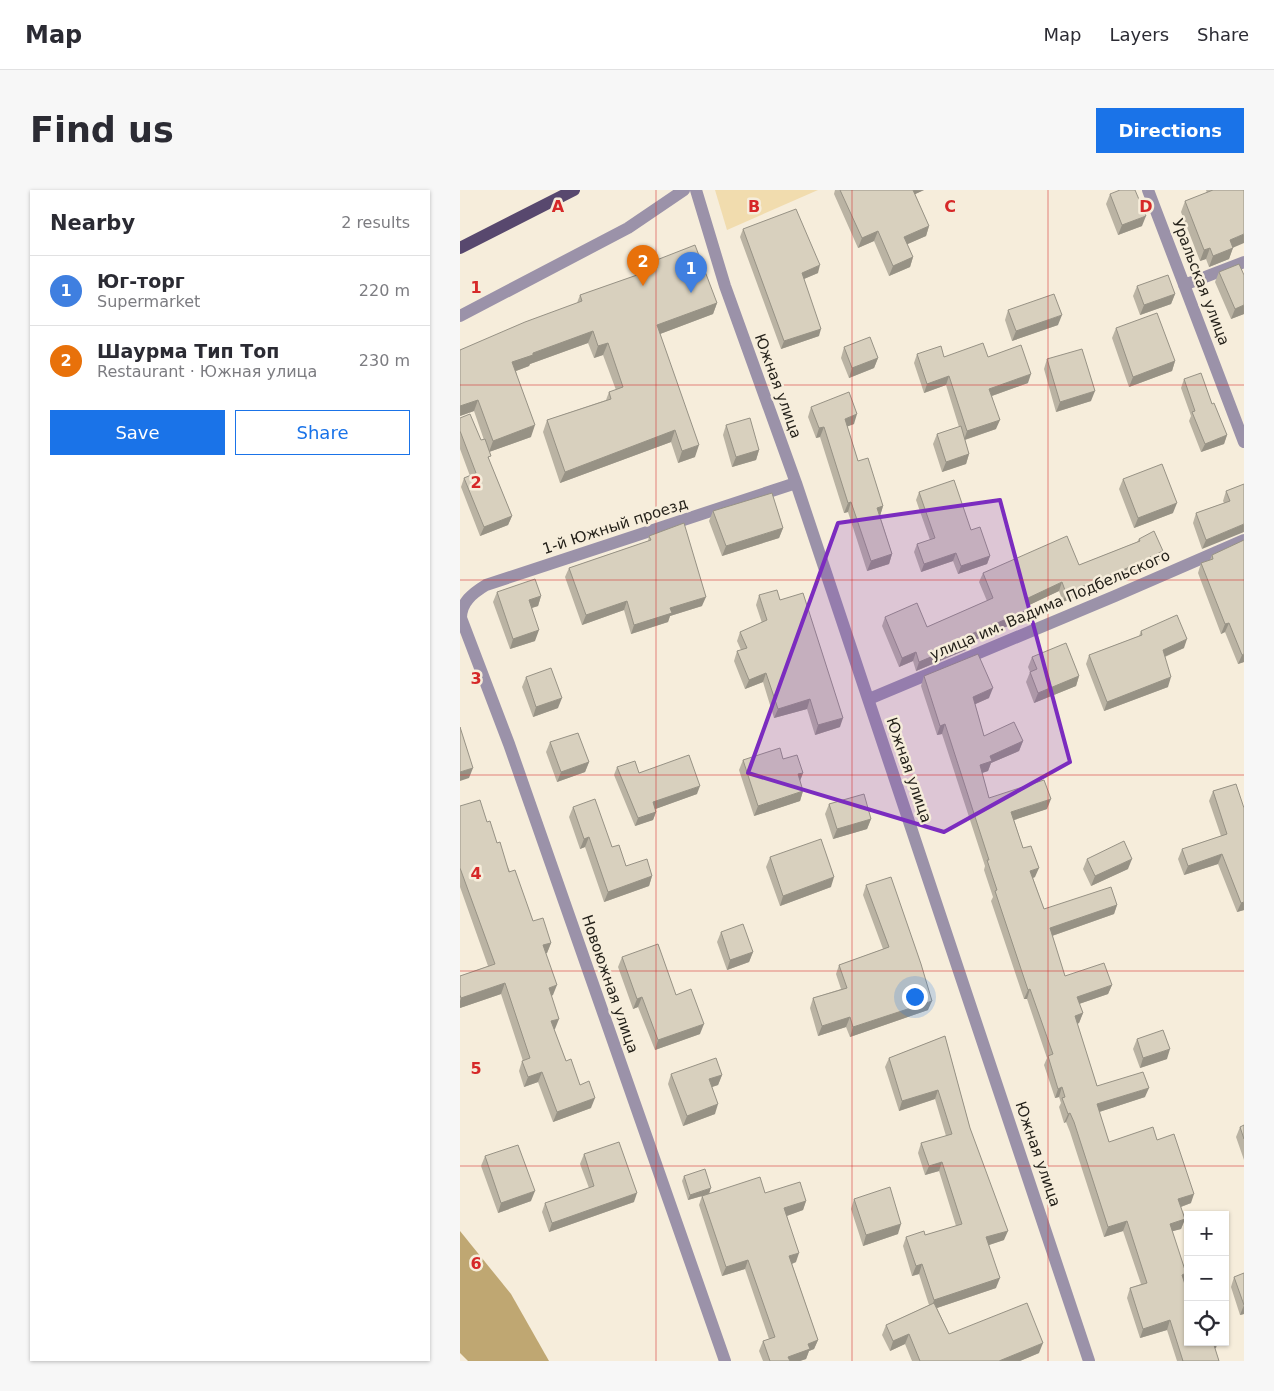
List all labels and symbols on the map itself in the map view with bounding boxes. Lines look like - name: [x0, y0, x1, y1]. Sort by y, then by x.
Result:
- text: A: [552, 197, 565, 216]
- text: B: [748, 197, 760, 216]
- text: C: [944, 197, 956, 216]
- text: D: [1139, 197, 1153, 216]
- street label: Уральская улица: [1169, 216, 1233, 348]
- pin: 2: [627, 245, 659, 286]
- pin: 1: [675, 252, 707, 293]
- text: 1: [470, 278, 482, 297]
- street label: Южная улица: [751, 331, 805, 441]
- text: 2: [470, 473, 482, 492]
- street label: 1-й Южный проезд: [540, 494, 690, 558]
- street label: улица им. Вадима Подбельского: [927, 546, 1173, 664]
- text: 3: [470, 669, 482, 688]
- street label: Южная улица: [883, 715, 935, 825]
- text: 4: [470, 864, 482, 883]
- street label: Новоюжная улица: [578, 913, 642, 1055]
- your location: [902, 984, 928, 1010]
- text: 5: [470, 1059, 482, 1078]
- street label: Южная улица: [1012, 1099, 1064, 1209]
- text: 6: [470, 1254, 482, 1273]

